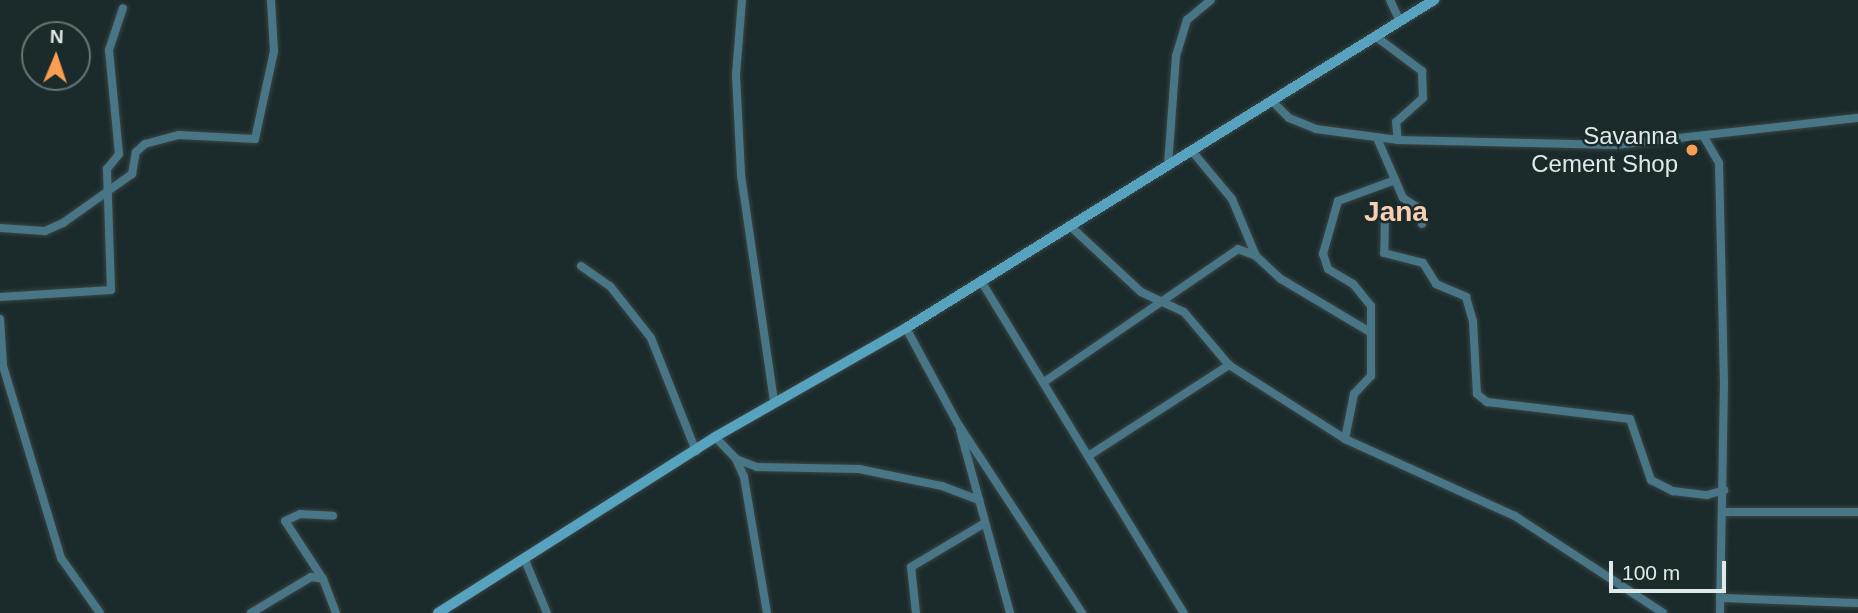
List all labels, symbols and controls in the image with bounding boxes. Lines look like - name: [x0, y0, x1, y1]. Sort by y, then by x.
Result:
- north arrow: [21, 21, 91, 91]
- text: N: [49, 26, 64, 47]
- place label: Savanna Cement Shop: [1531, 122, 1678, 178]
- marker: Savanna Cement Shop: [1684, 142, 1700, 158]
- district label: Jana: [1364, 195, 1428, 229]
- scale bar: [1613, 546, 1730, 590]
- text: 100 m: [1622, 561, 1680, 584]

